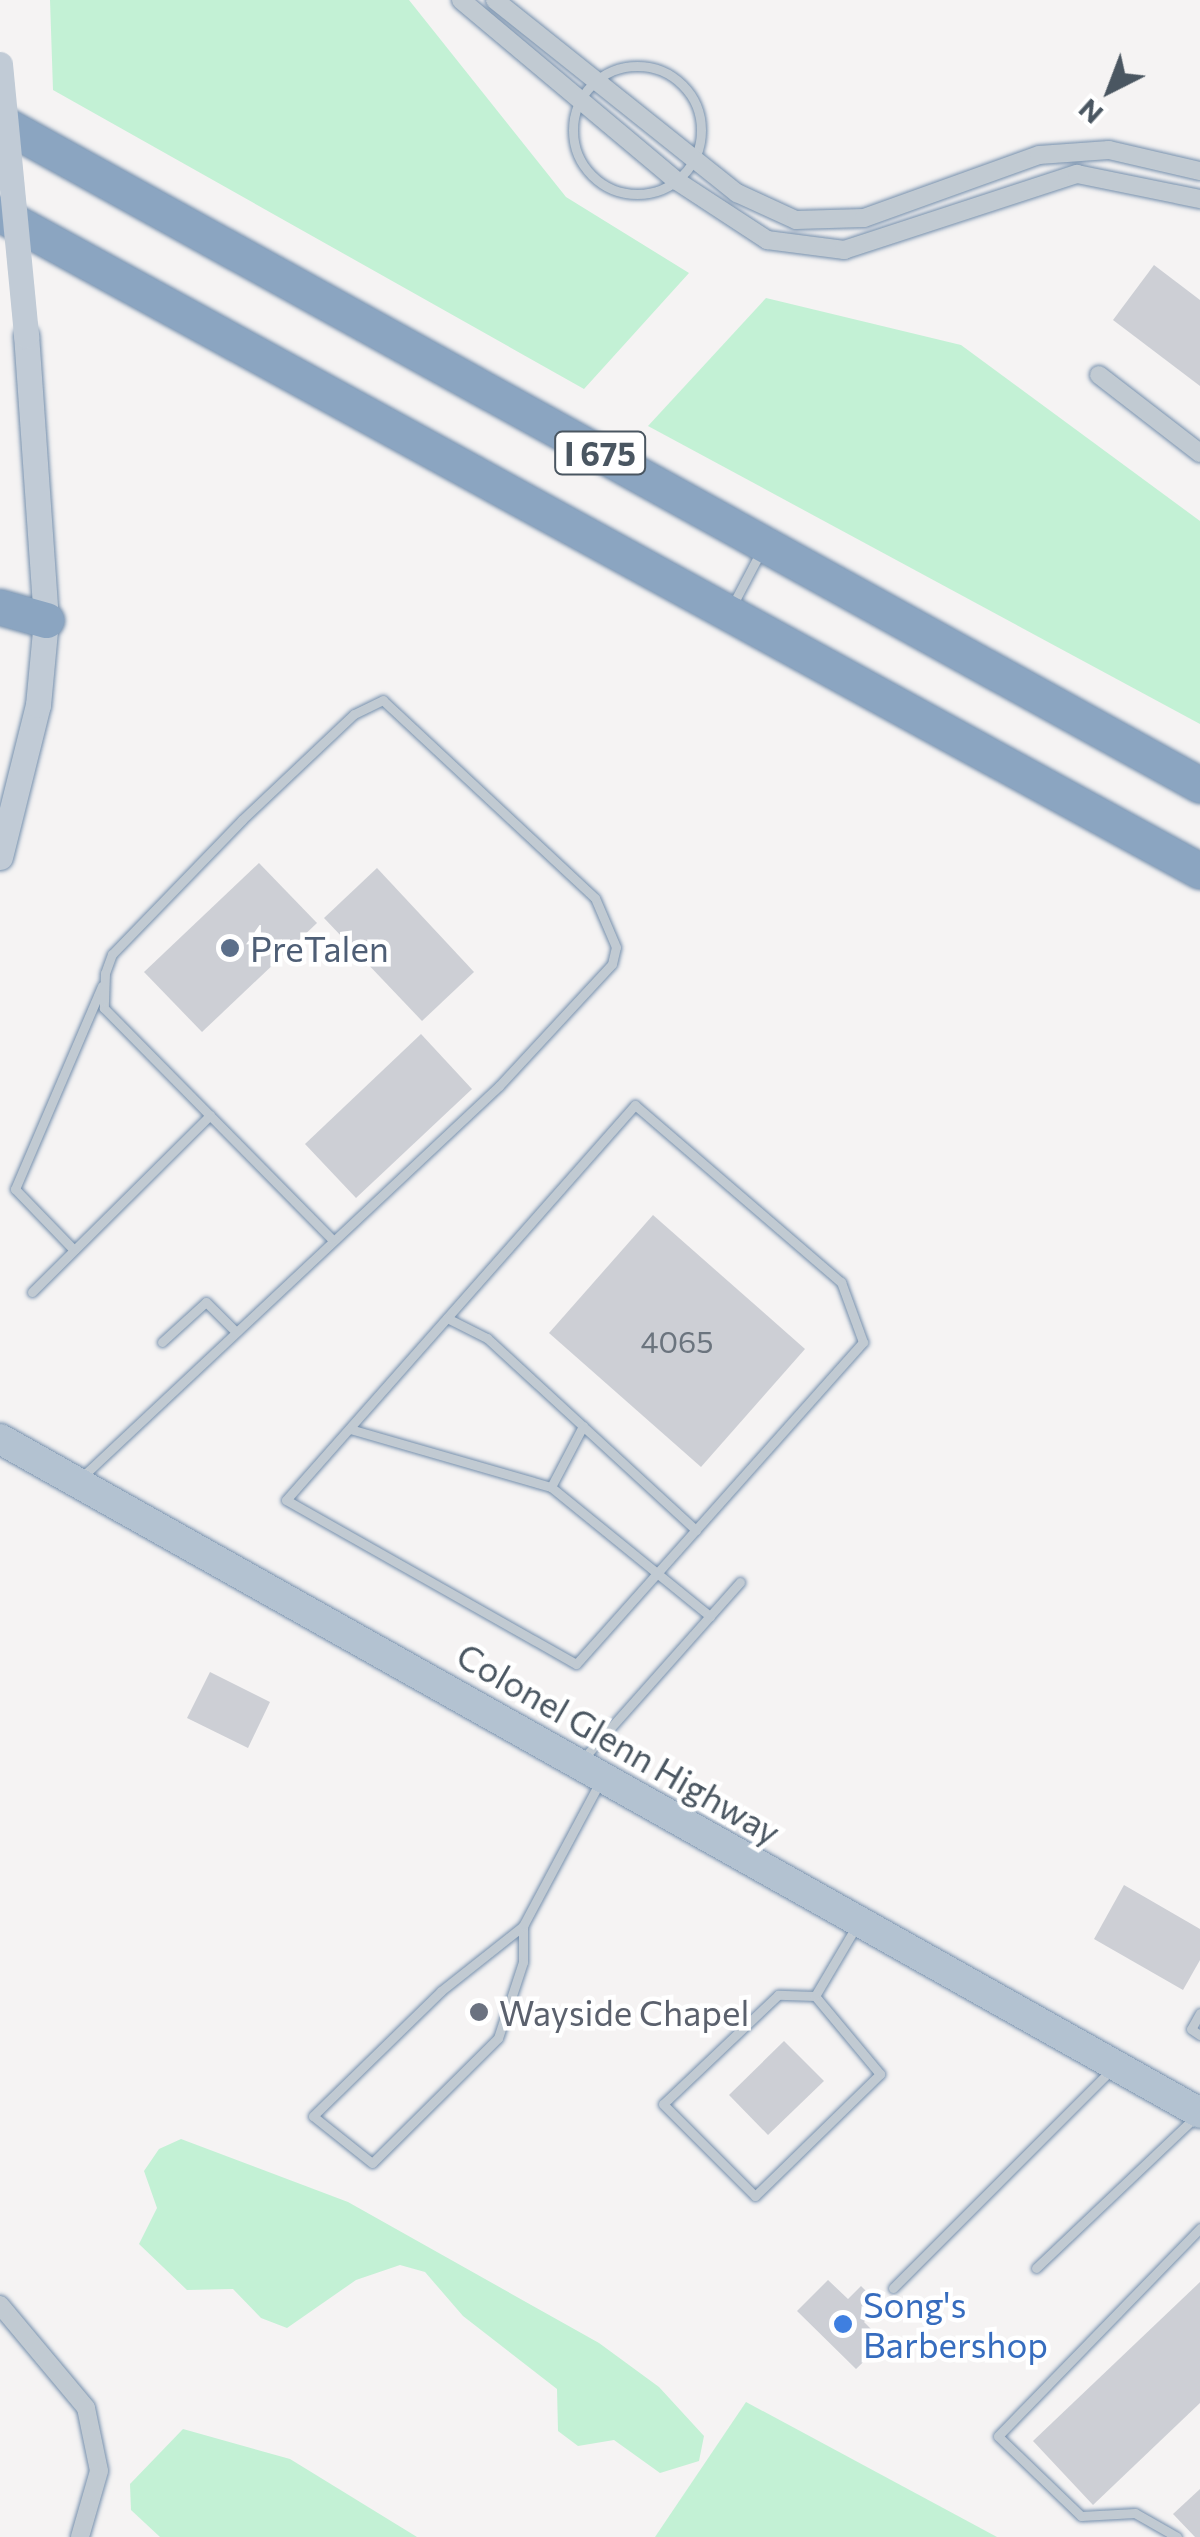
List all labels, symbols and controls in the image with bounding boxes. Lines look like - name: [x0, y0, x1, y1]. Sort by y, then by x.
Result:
- north arrow: [1060, 40, 1160, 140]
- text: N: [1071, 93, 1109, 132]
- road number: I 675: [552, 426, 648, 480]
- place label: PreTalen: [250, 927, 389, 969]
- marker: PreTalen: [219, 937, 241, 959]
- house number: 4065: [640, 1323, 714, 1359]
- street label: Colonel Glenn Highway: [450, 1633, 788, 1853]
- place label: Wayside Chapel: [499, 1991, 749, 2033]
- marker: Wayside Chapel: [468, 2001, 490, 2023]
- place label: Song's Barbershop: [863, 2283, 1048, 2365]
- marker: Song's Barbershop: [832, 2313, 854, 2335]

